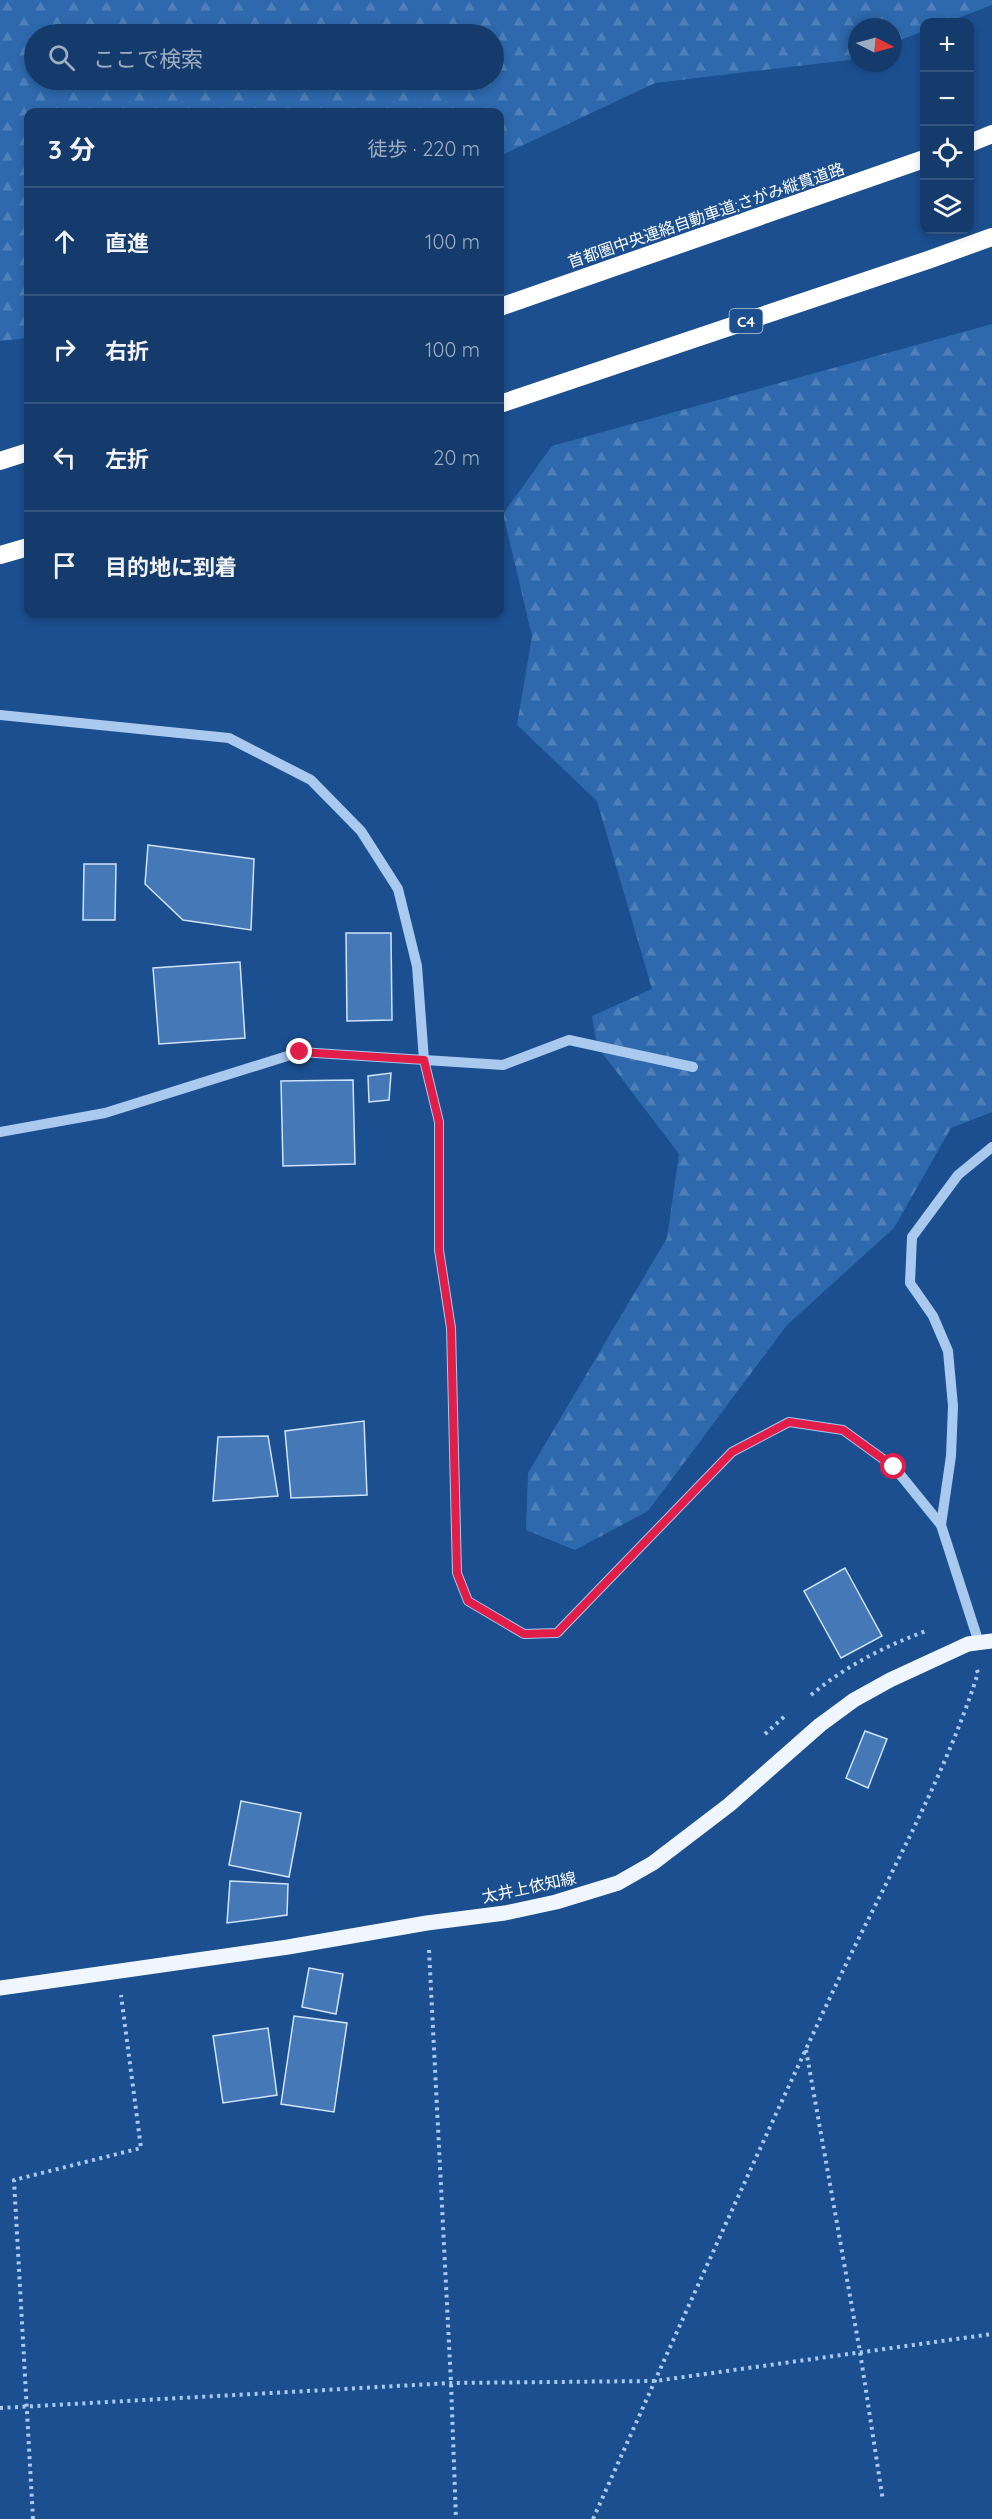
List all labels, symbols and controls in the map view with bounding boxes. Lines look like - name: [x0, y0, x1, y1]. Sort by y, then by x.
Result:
- north arrow: [848, 18, 902, 72]
- map controls: [920, 18, 974, 234]
- button: +: [920, 18, 974, 72]
- search box: [24, 24, 504, 90]
- icon: search: [45, 41, 78, 74]
- text: ここで検索: [93, 45, 203, 73]
- button: −: [920, 72, 974, 126]
- button: locate: [920, 126, 974, 180]
- text: 3 分: [48, 133, 95, 166]
- text: 徒歩 · 220 m: [367, 136, 480, 161]
- street label: 首都圏中央連絡自動車道;さがみ縦貫道路: [565, 158, 847, 272]
- button: layers: [920, 180, 974, 234]
- icon: ahead: [48, 225, 81, 258]
- text: 直進: [105, 229, 149, 257]
- text: 100 m: [425, 229, 480, 254]
- road number: C4: [730, 309, 762, 333]
- icon: right: [48, 333, 81, 366]
- text: 右折: [105, 337, 149, 365]
- text: 100 m: [425, 337, 480, 362]
- icon: left: [48, 441, 81, 474]
- text: 左折: [105, 445, 149, 473]
- text: 20 m: [433, 445, 480, 470]
- icon: arrive: [48, 549, 81, 582]
- text: 目的地に到着: [105, 553, 237, 581]
- route end: [286, 1038, 312, 1064]
- route start: [880, 1453, 906, 1479]
- street label: 太井上依知線: [480, 1867, 578, 1907]

